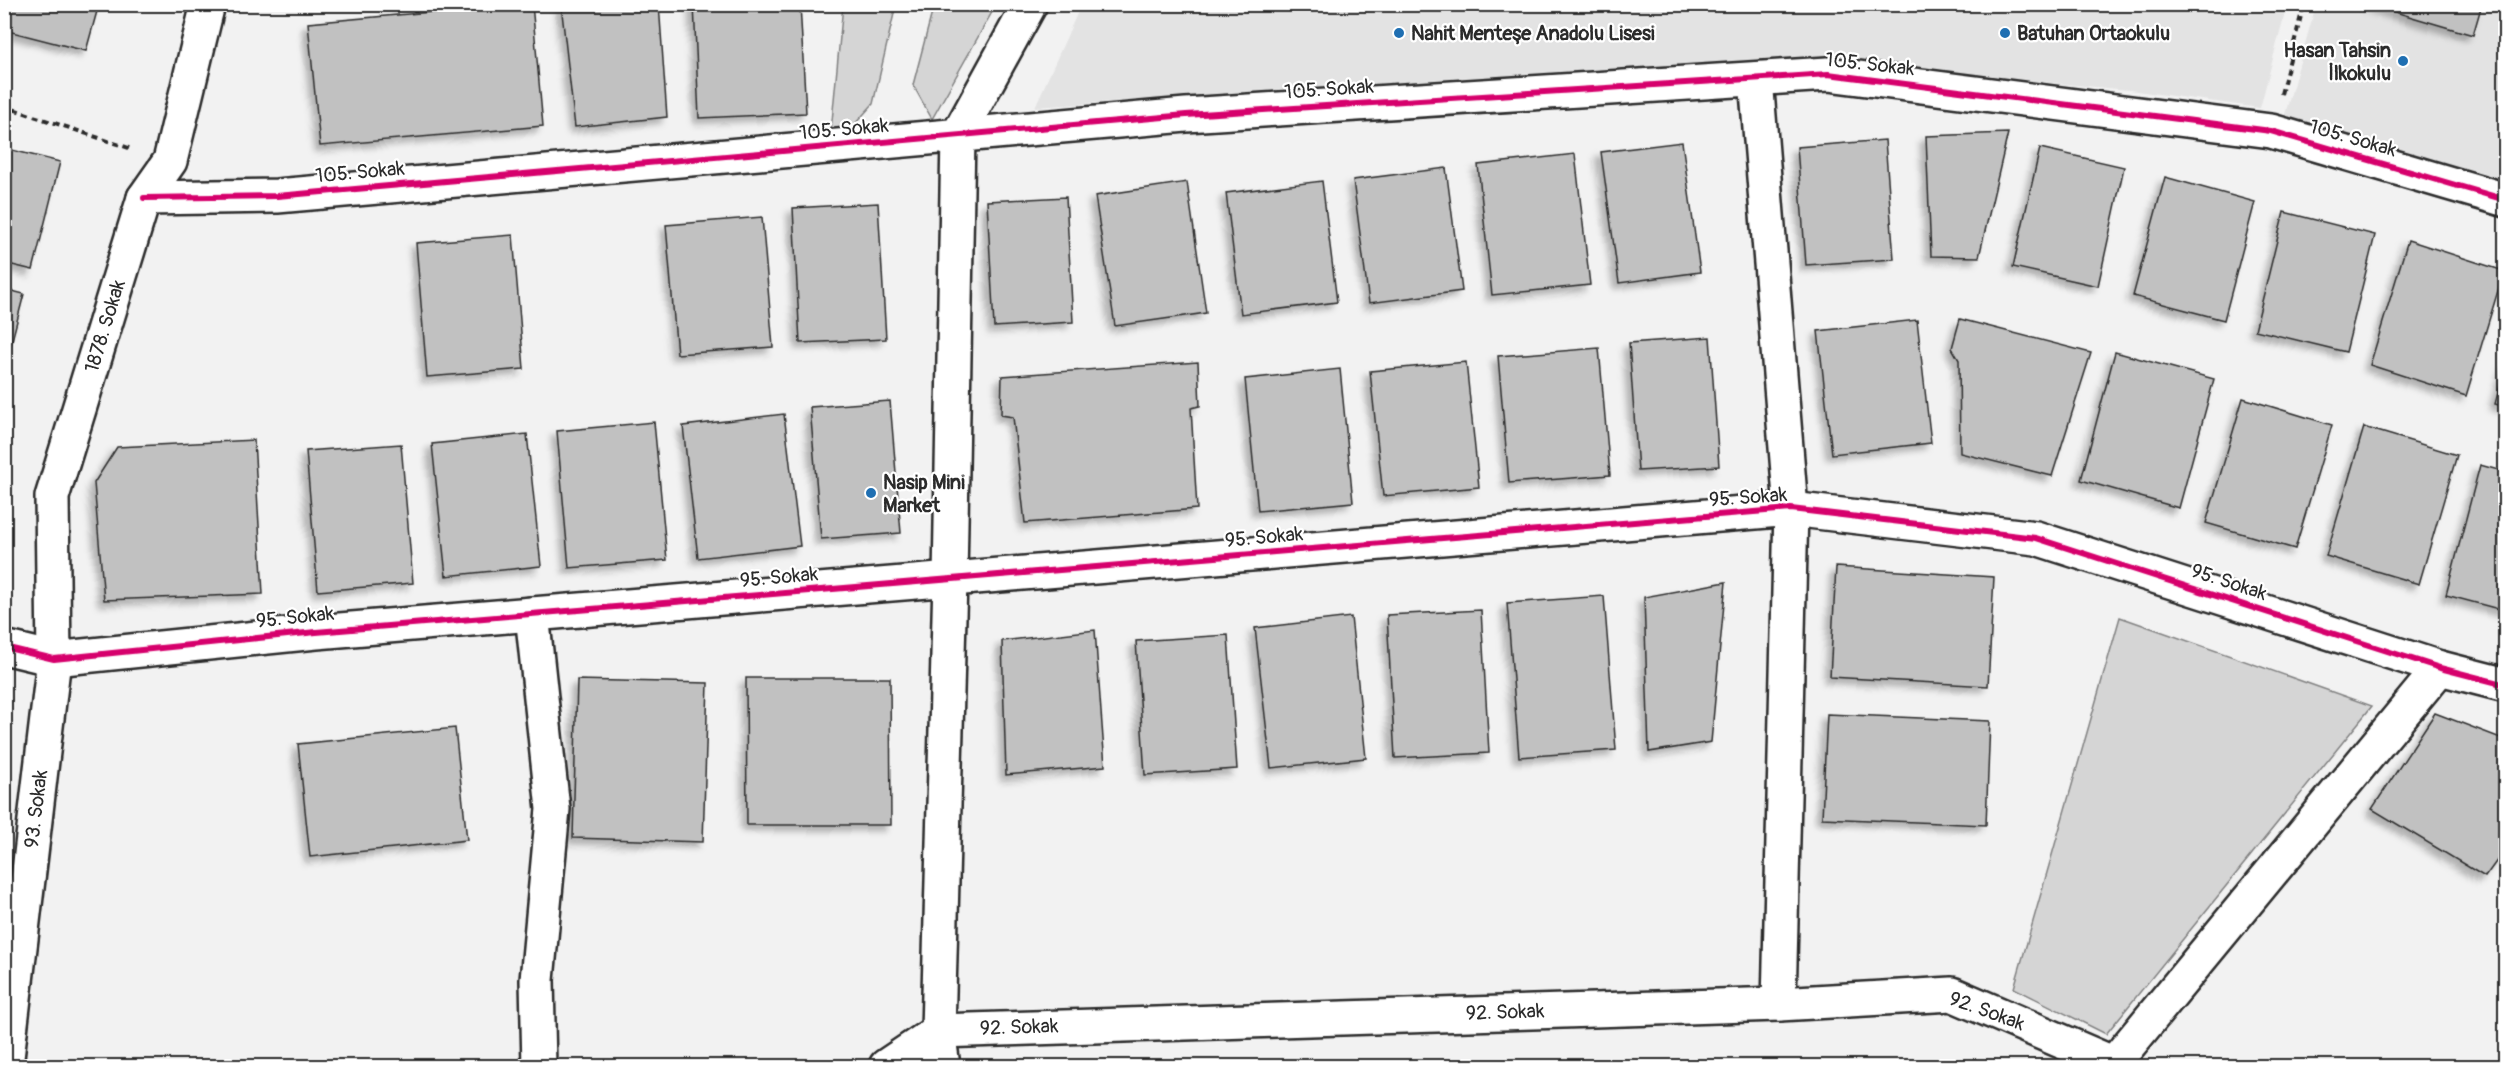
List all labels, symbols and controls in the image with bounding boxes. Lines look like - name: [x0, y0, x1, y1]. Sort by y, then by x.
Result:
- place label: Nahit Menteşe Anadolu Lisesi: [1411, 21, 1655, 46]
- place label: Batuhan Ortaokulu: [2017, 21, 2170, 46]
- marker: Nahit Menteşe Anadolu Lisesi: [1392, 26, 1406, 40]
- marker: Batuhan Ortaokulu: [1998, 26, 2012, 40]
- place label: Hasan Tahsin İlkokulu: [2284, 38, 2391, 86]
- street label: 105. Sokak: [1824, 47, 1916, 81]
- marker: Hasan Tahsin İlkokulu: [2396, 54, 2410, 68]
- street label: 105. Sokak: [1284, 73, 1375, 105]
- street label: 105. Sokak: [798, 113, 890, 145]
- street label: 105. Sokak: [2307, 114, 2400, 163]
- street label: 105. Sokak: [314, 156, 406, 188]
- street label: 1878. Sokak: [79, 276, 131, 375]
- place label: Nasip Mini Market: [883, 470, 965, 518]
- street label: 95. Sokak: [1708, 482, 1789, 512]
- marker: Nasip Mini Market: [864, 486, 878, 500]
- street label: 95. Sokak: [1224, 521, 1305, 553]
- street label: 95. Sokak: [2188, 558, 2271, 606]
- street label: 95. Sokak: [739, 561, 820, 593]
- street label: 95. Sokak: [255, 600, 336, 634]
- street label: 93. Sokak: [19, 768, 53, 850]
- street label: 92. Sokak: [1946, 986, 2029, 1036]
- street label: 92. Sokak: [1465, 998, 1545, 1026]
- street label: 92. Sokak: [979, 1013, 1059, 1041]

